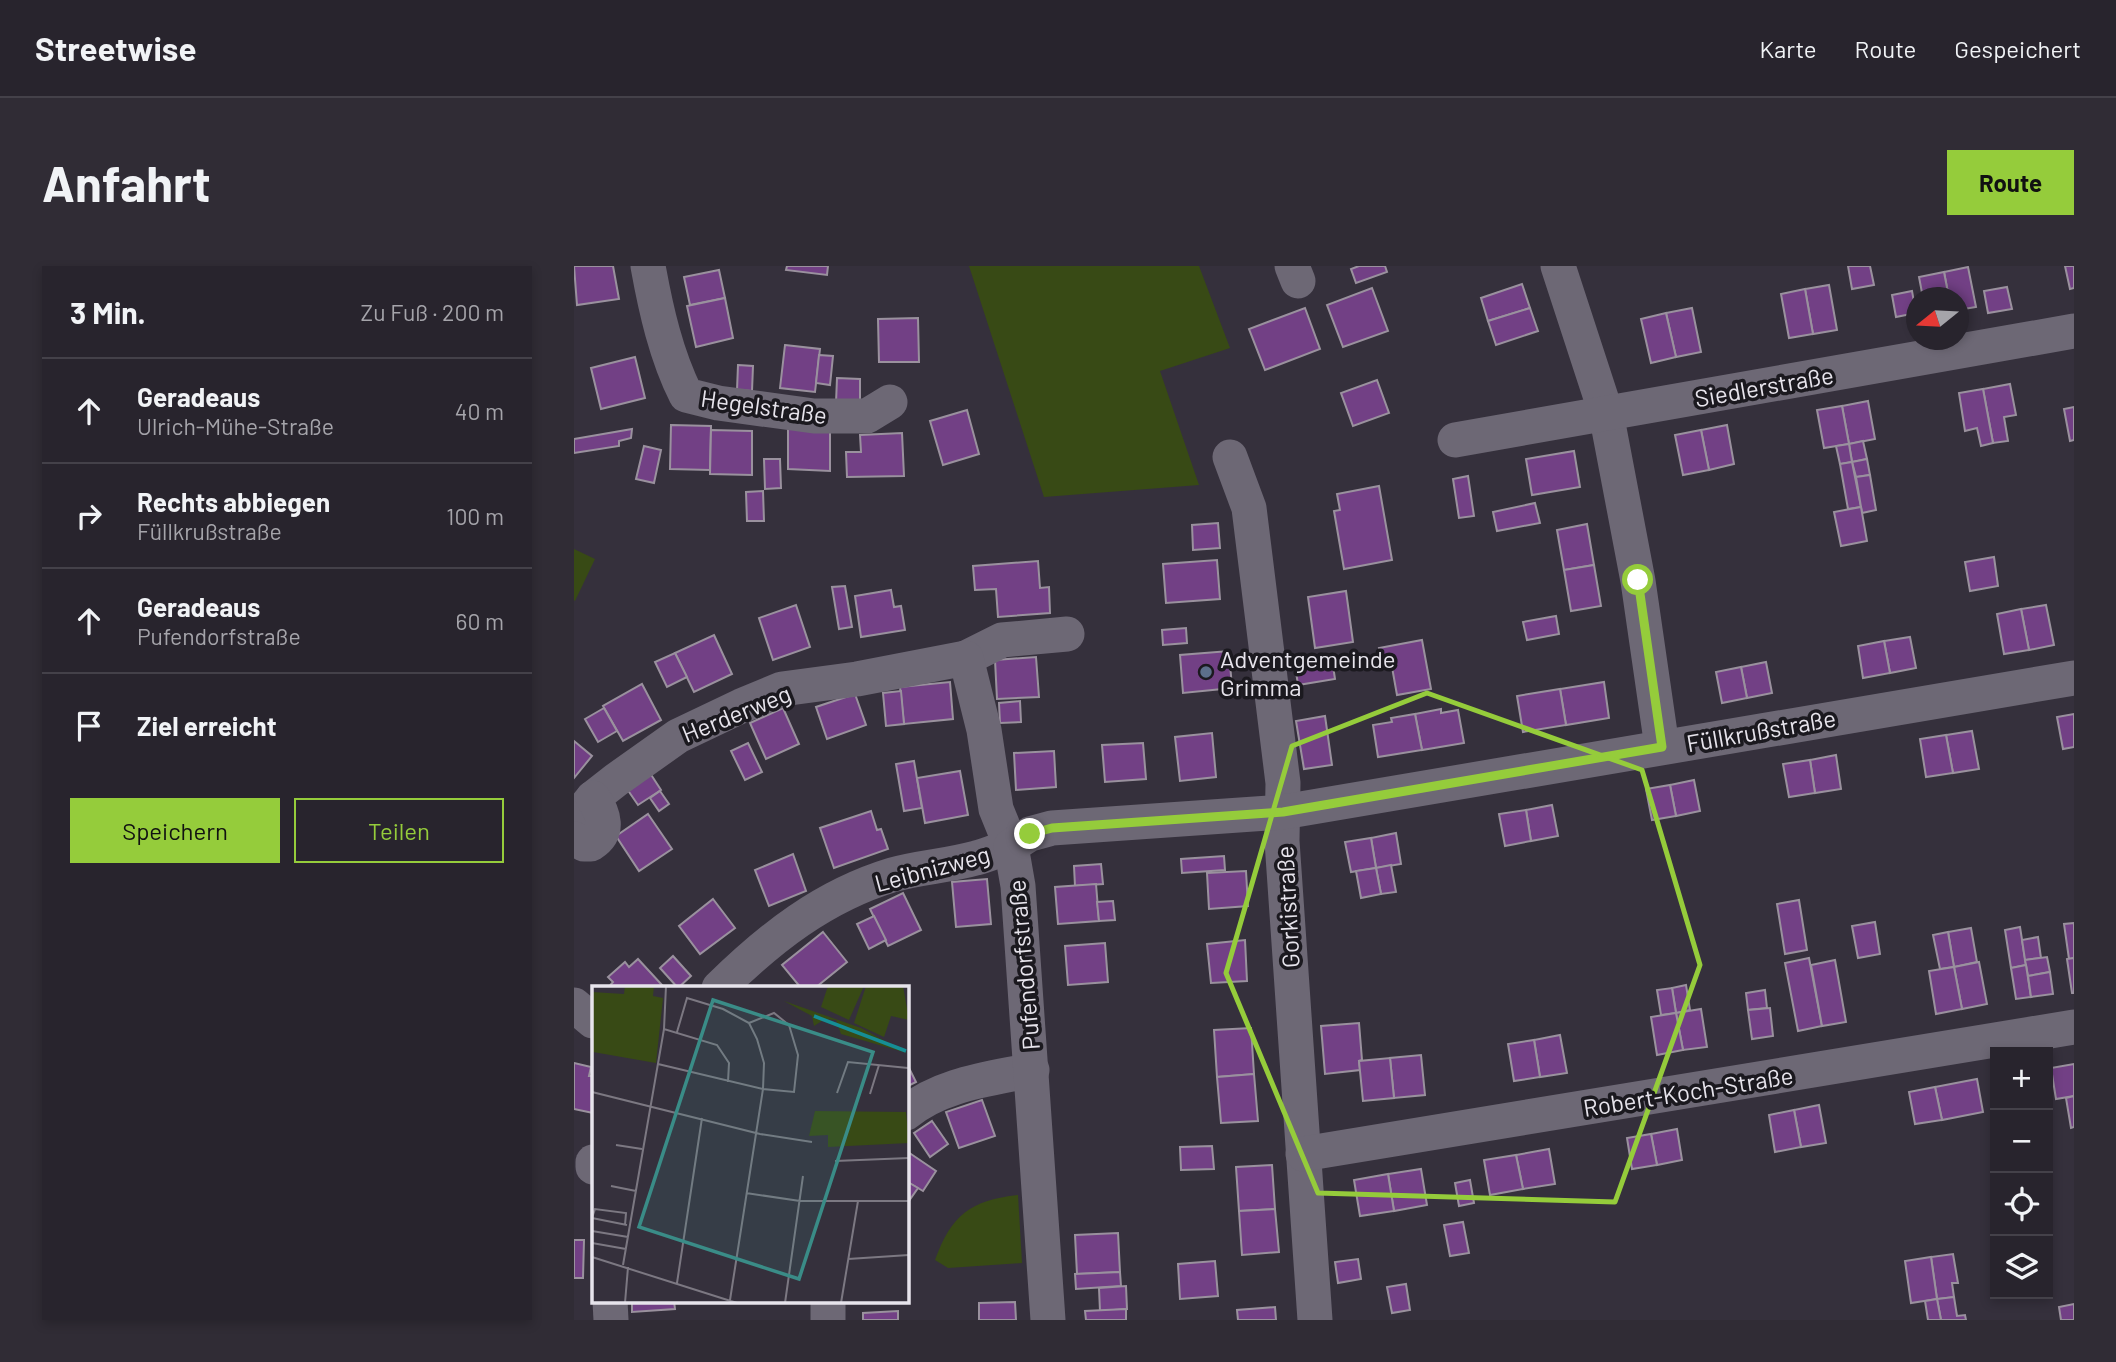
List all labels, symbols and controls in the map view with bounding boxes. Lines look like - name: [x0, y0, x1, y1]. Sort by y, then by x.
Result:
- text: Streetwise: [35, 28, 196, 68]
- text: Karte: [1759, 34, 1817, 63]
- text: Route: [1855, 34, 1916, 63]
- text: Gespeichert: [1954, 34, 2081, 63]
- button: Route: [1947, 150, 2074, 215]
- text: Anfahrt: [42, 153, 211, 212]
- north arrow: [1906, 287, 1969, 350]
- text: 3 Min.: [70, 294, 146, 330]
- text: Zu Fuß · 200 m: [361, 298, 504, 326]
- street label: Siedlerstraße: [1692, 360, 1836, 412]
- text: Geradeaus: [137, 381, 260, 412]
- street label: Hegelstraße: [699, 383, 829, 429]
- icon: ahead: [70, 392, 108, 430]
- text: 40 m: [455, 397, 504, 425]
- text: Ulrich-Mühe-Straße: [137, 412, 334, 440]
- text: Rechts abbiegen: [137, 486, 330, 517]
- icon: right: [70, 497, 108, 535]
- text: 100 m: [446, 502, 504, 530]
- text: Füllkrußstraße: [137, 517, 282, 545]
- route start: [1622, 564, 1653, 595]
- text: Geradeaus: [137, 591, 260, 622]
- icon: ahead: [70, 602, 108, 640]
- text: 60 m: [456, 607, 504, 635]
- text: Pufendorfstraße: [137, 622, 301, 650]
- place label: Adventgemeinde Grimma: [1220, 644, 1396, 701]
- marker: Adventgemeinde Grimma: [1198, 664, 1214, 680]
- street label: Herderweg: [677, 678, 795, 748]
- street label: Füllkrußstraße: [1684, 703, 1838, 757]
- icon: arrive: [70, 707, 108, 745]
- text: Ziel erreicht: [137, 710, 277, 741]
- button: Speichern: [70, 798, 280, 863]
- button: Teilen: [294, 798, 504, 863]
- route end: [1014, 818, 1045, 849]
- street label: Leibnizweg: [871, 839, 993, 897]
- street label: Gorkistraße: [1269, 845, 1305, 969]
- street label: Pufendorfstraße: [1001, 879, 1045, 1051]
- inset map: [592, 986, 908, 1302]
- map controls: [1990, 1047, 2053, 1299]
- button: +: [1990, 1047, 2053, 1110]
- street label: Robert-Koch-Straße: [1581, 1060, 1795, 1122]
- button: −: [1990, 1110, 2053, 1173]
- button: locate: [1990, 1173, 2053, 1236]
- button: layers: [1990, 1236, 2053, 1299]

